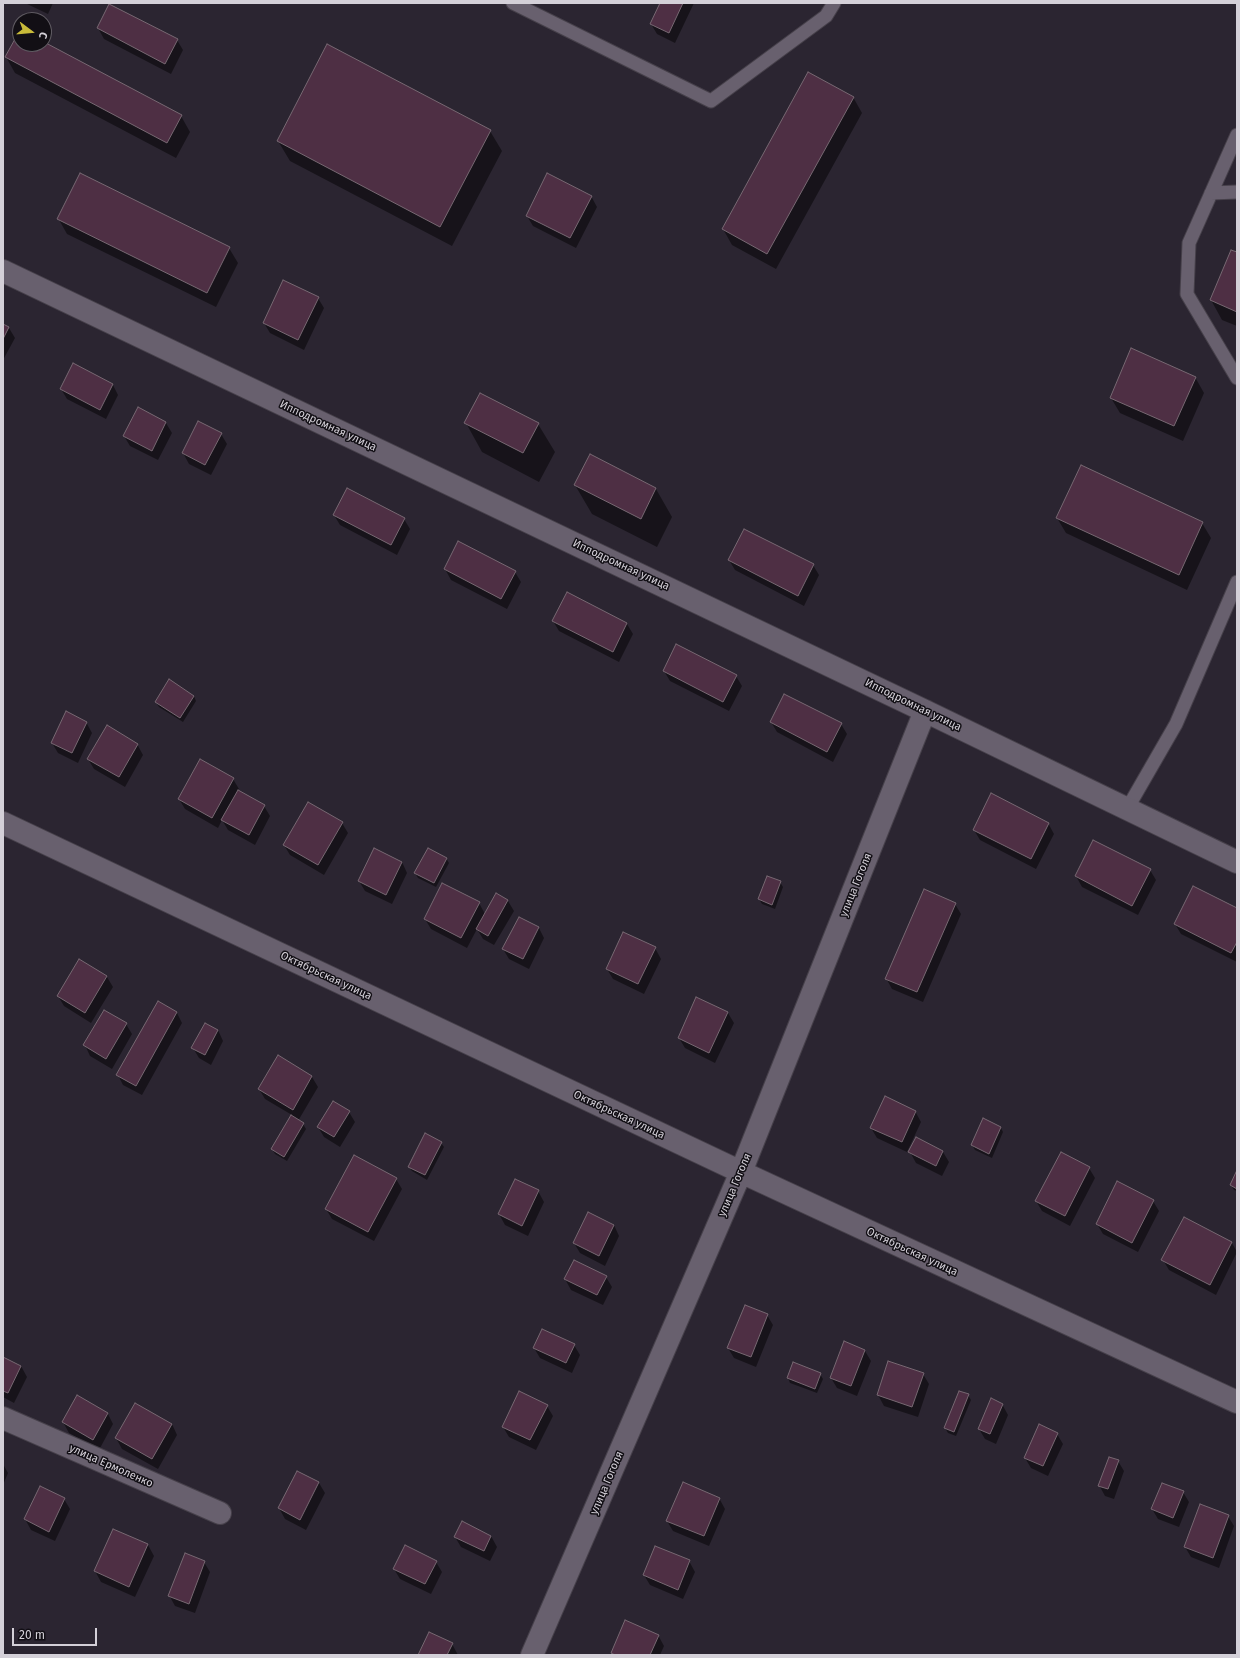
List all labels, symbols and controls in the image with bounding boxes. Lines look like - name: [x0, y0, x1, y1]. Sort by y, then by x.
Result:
- north arrow: [12, 12, 52, 52]
- text: С: [36, 30, 50, 40]
- street label: Ипподромная улица: [277, 398, 379, 454]
- street label: Ипподромная улица: [570, 537, 672, 593]
- street label: Ипподромная улица: [863, 676, 963, 734]
- street label: улица Гоголя: [837, 851, 875, 919]
- street label: Октябрьская улица: [278, 949, 374, 1003]
- street label: Октябрьская улица: [571, 1088, 667, 1142]
- street label: улица Гоголя: [716, 1151, 754, 1219]
- street label: Октябрьская улица: [864, 1225, 960, 1279]
- street label: улица Ермоленко: [67, 1442, 155, 1490]
- street label: улица Гоголя: [588, 1449, 626, 1517]
- scale bar: [14, 1620, 99, 1646]
- text: 20 m: [19, 1628, 45, 1642]

